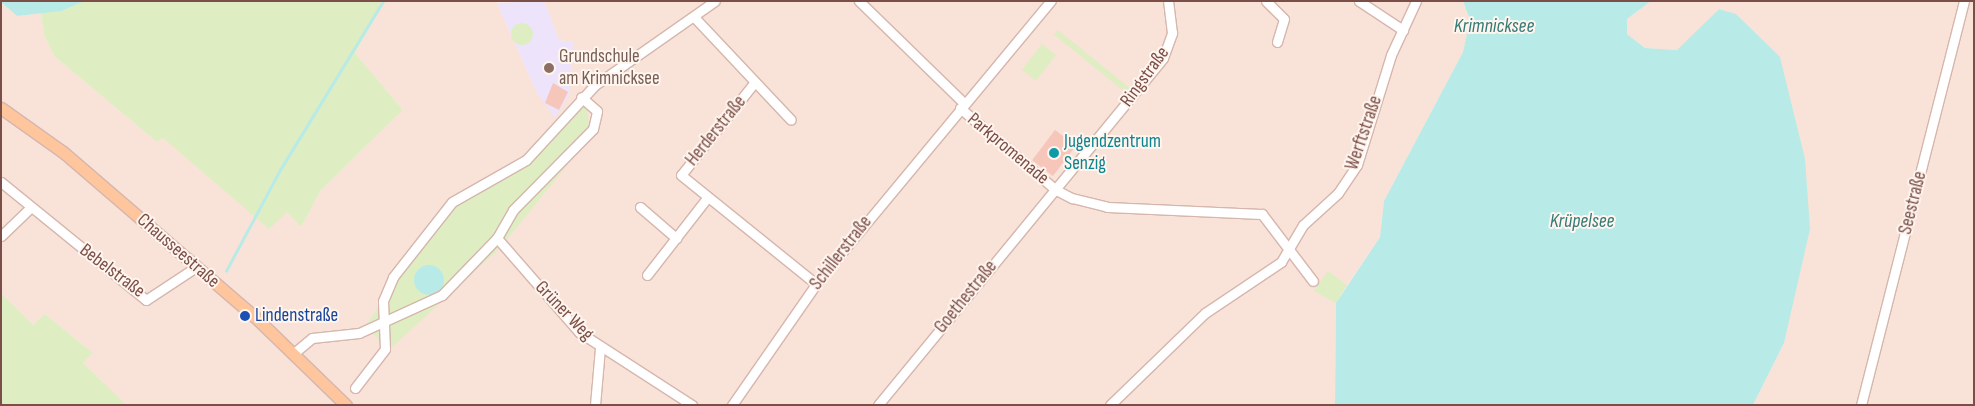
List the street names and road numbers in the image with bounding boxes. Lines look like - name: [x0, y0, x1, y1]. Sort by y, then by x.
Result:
- street label: Ringstraße: [1116, 43, 1174, 111]
- street label: Herderstraße: [681, 91, 751, 171]
- street label: Werftstraße: [1341, 93, 1387, 173]
- street label: Parkpromenade: [963, 108, 1053, 190]
- street label: Seestraße: [1894, 169, 1932, 237]
- street label: Chausseestraße: [132, 209, 224, 293]
- street label: Schillerstraße: [805, 211, 877, 295]
- street label: Bebelstraße: [75, 239, 149, 303]
- street label: Goethestraße: [930, 256, 1002, 338]
- street label: Grüner Weg: [530, 276, 598, 346]

